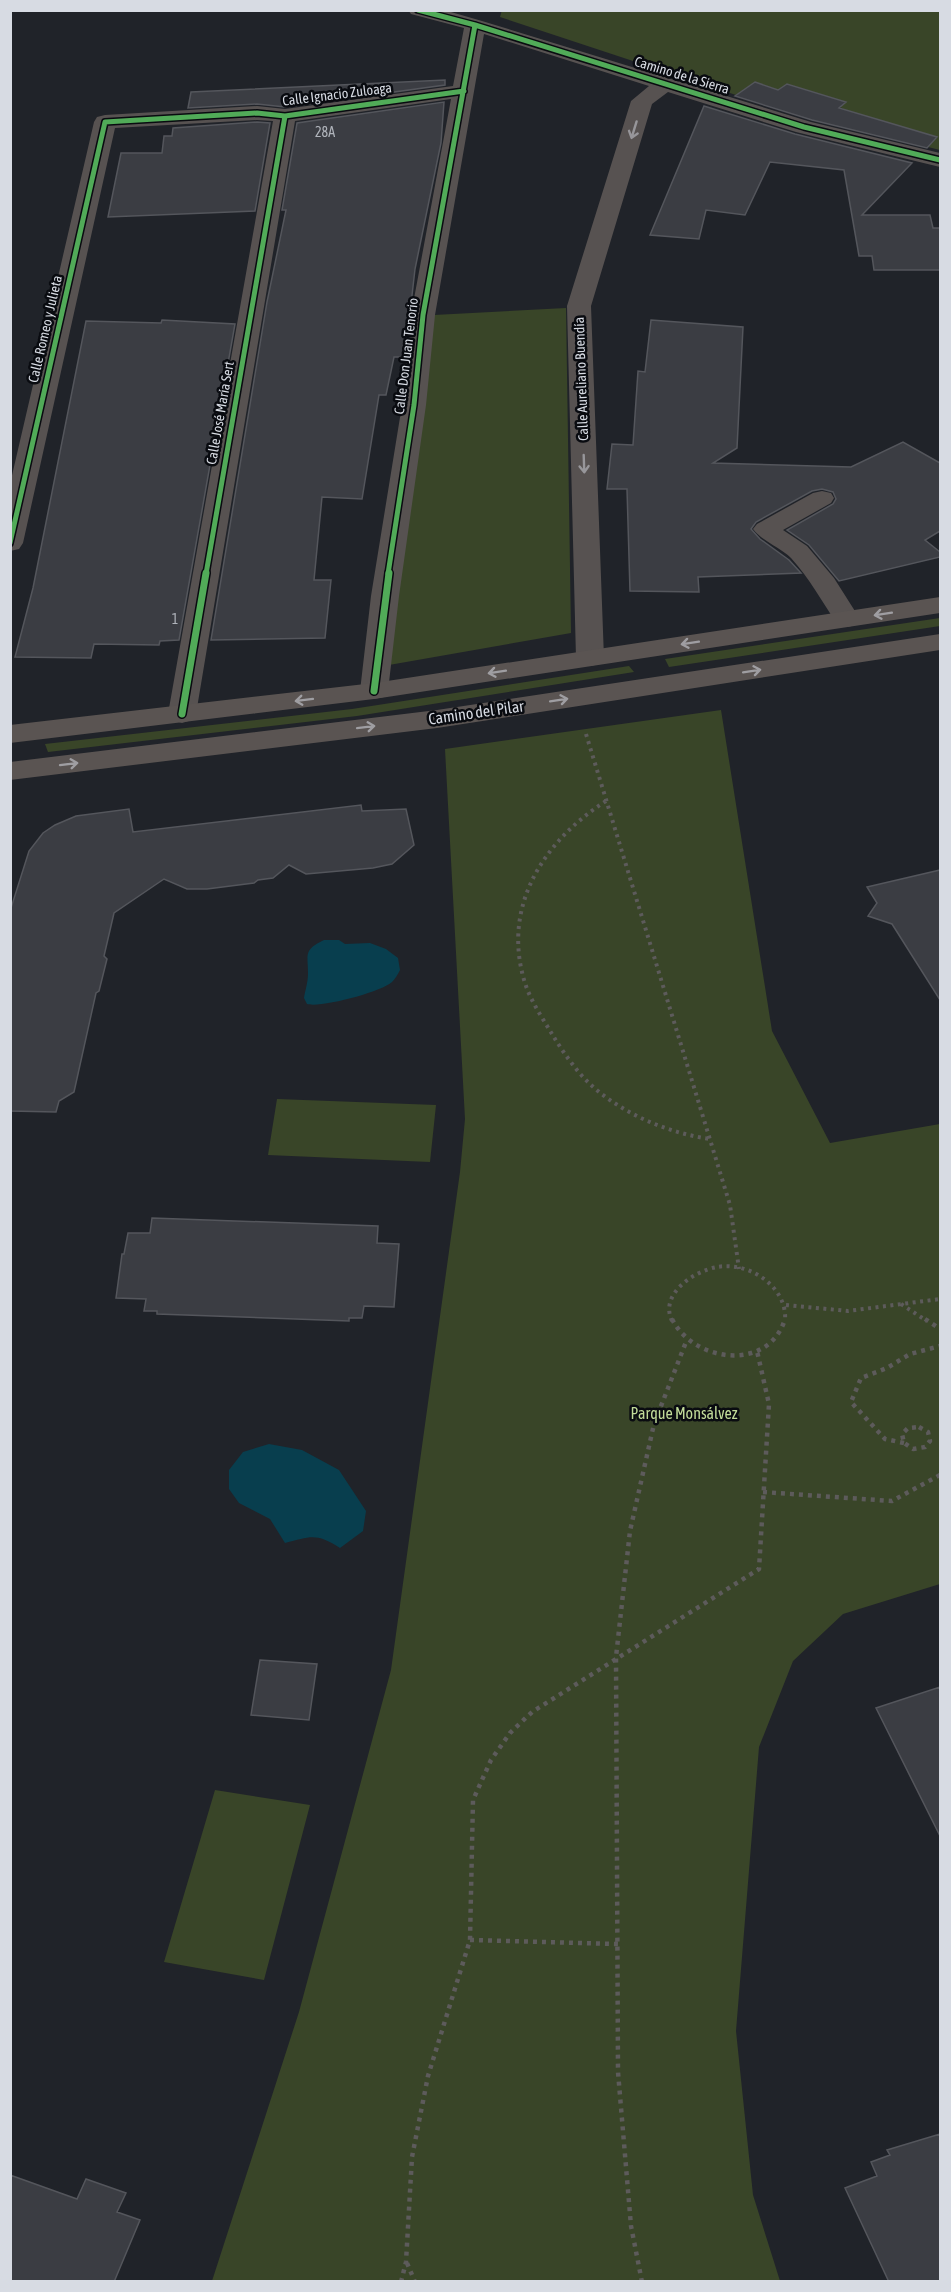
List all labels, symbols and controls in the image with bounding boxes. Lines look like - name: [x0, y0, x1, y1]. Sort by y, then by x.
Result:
- street label: Camino de la Sierra: [633, 53, 731, 97]
- street label: Calle Ignacio Zuloaga: [281, 79, 393, 109]
- one-way arrow: [627, 120, 638, 139]
- house number: 28A: [315, 124, 335, 140]
- street label: Calle Romeo y Julieta: [25, 274, 65, 384]
- street label: Calle Don Juan Tenorio: [391, 297, 421, 415]
- street label: Calle Aureliano Buendía: [571, 317, 591, 441]
- street label: Calle José María Sert: [203, 360, 237, 466]
- one-way arrow: [578, 453, 590, 473]
- one-way arrow: [873, 608, 893, 619]
- house number: 1: [172, 611, 178, 627]
- one-way arrow: [680, 637, 700, 648]
- one-way arrow: [742, 665, 762, 676]
- one-way arrow: [488, 667, 507, 678]
- one-way arrow: [549, 694, 569, 705]
- one-way arrow: [295, 695, 314, 706]
- street label: Camino del Pilar: [427, 696, 525, 728]
- one-way arrow: [356, 722, 376, 733]
- one-way arrow: [58, 758, 78, 769]
- park label: Parque Monsálvez: [630, 1404, 738, 1423]

